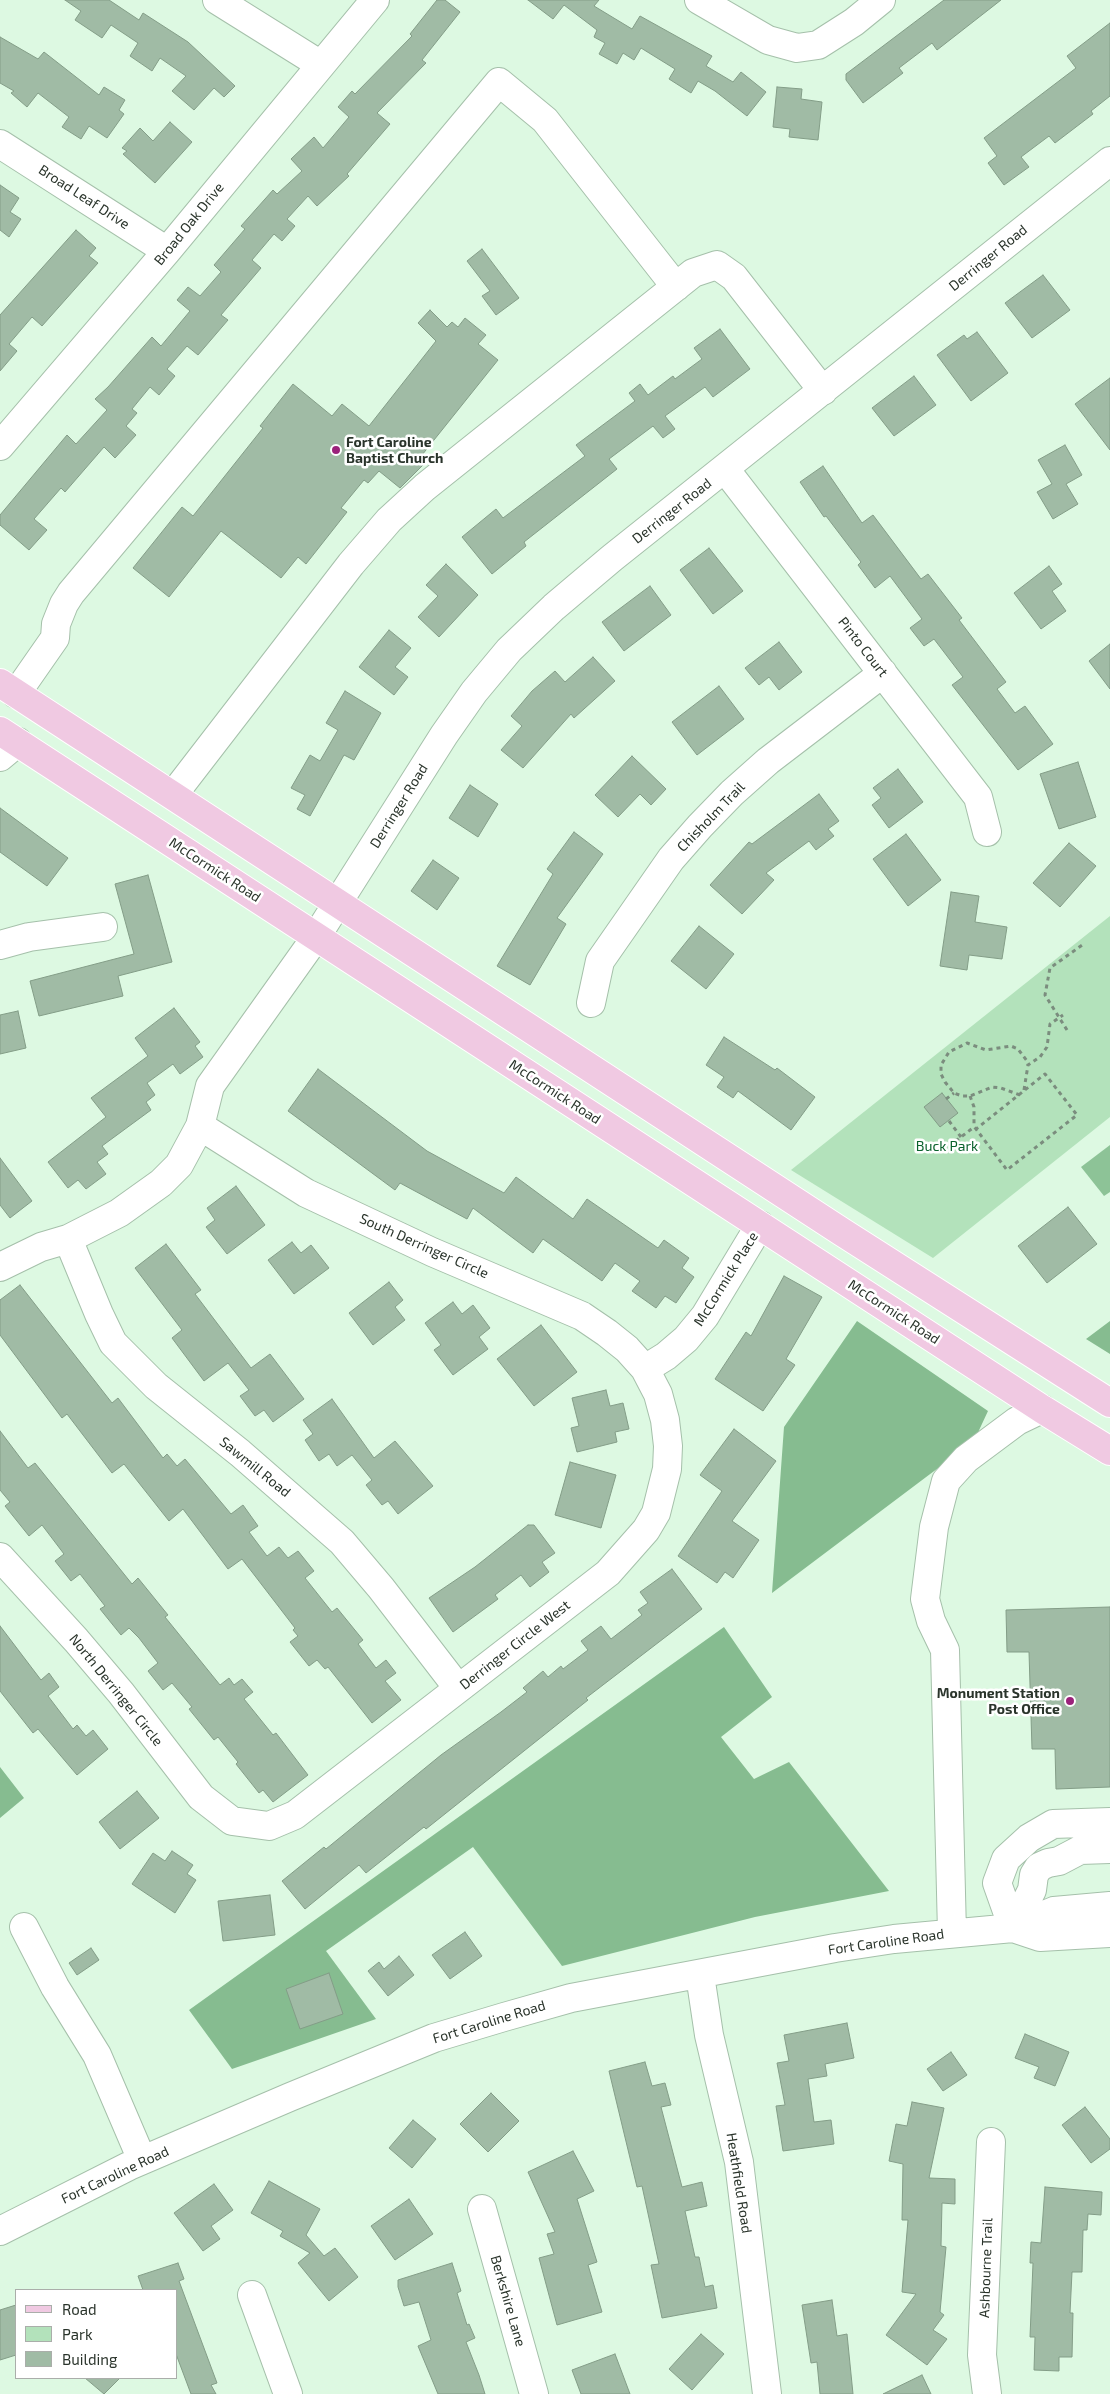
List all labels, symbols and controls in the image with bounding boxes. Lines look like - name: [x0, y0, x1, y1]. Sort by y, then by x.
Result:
- street label: Broad Leaf Drive: [35, 161, 133, 233]
- street label: Broad Oak Drive: [151, 179, 227, 269]
- street label: Derringer Road: [945, 221, 1031, 295]
- place label: Fort Caroline Baptist Church: [346, 434, 443, 467]
- marker: Fort Caroline Baptist Church: [330, 444, 342, 456]
- street label: Derringer Road: [629, 475, 715, 547]
- street label: Pinto Court: [834, 614, 892, 680]
- street label: Derringer Road: [366, 761, 432, 851]
- street label: Chisholm Trail: [674, 779, 748, 855]
- street label: McCormick Road: [166, 834, 264, 906]
- street label: McCormick Road: [506, 1056, 604, 1128]
- park label: Buck Park: [916, 1138, 978, 1154]
- street label: South Derringer Circle: [357, 1210, 491, 1282]
- street label: McCormick Place: [690, 1229, 762, 1329]
- street label: McCormick Road: [845, 1276, 943, 1348]
- street label: Sawmill Road: [216, 1433, 294, 1501]
- street label: Derringer Circle West: [457, 1597, 573, 1693]
- street label: North Derringer Circle: [66, 1631, 166, 1749]
- place label: Monument Station Post Office: [937, 1685, 1060, 1718]
- marker: Monument Station Post Office: [1064, 1695, 1076, 1707]
- street label: Fort Caroline Road: [827, 1926, 945, 1958]
- street label: Fort Caroline Road: [431, 1997, 547, 2047]
- street label: Heathfield Road: [723, 2132, 755, 2234]
- street label: Fort Caroline Road: [58, 2143, 172, 2207]
- street label: Ashbourne Trail: [976, 2218, 996, 2318]
- street label: Berkshire Lane: [487, 2253, 529, 2349]
- legend: [15, 2289, 178, 2379]
- text: Road: [62, 2300, 97, 2318]
- text: Park: [62, 2325, 93, 2343]
- text: Building: [62, 2350, 117, 2368]

